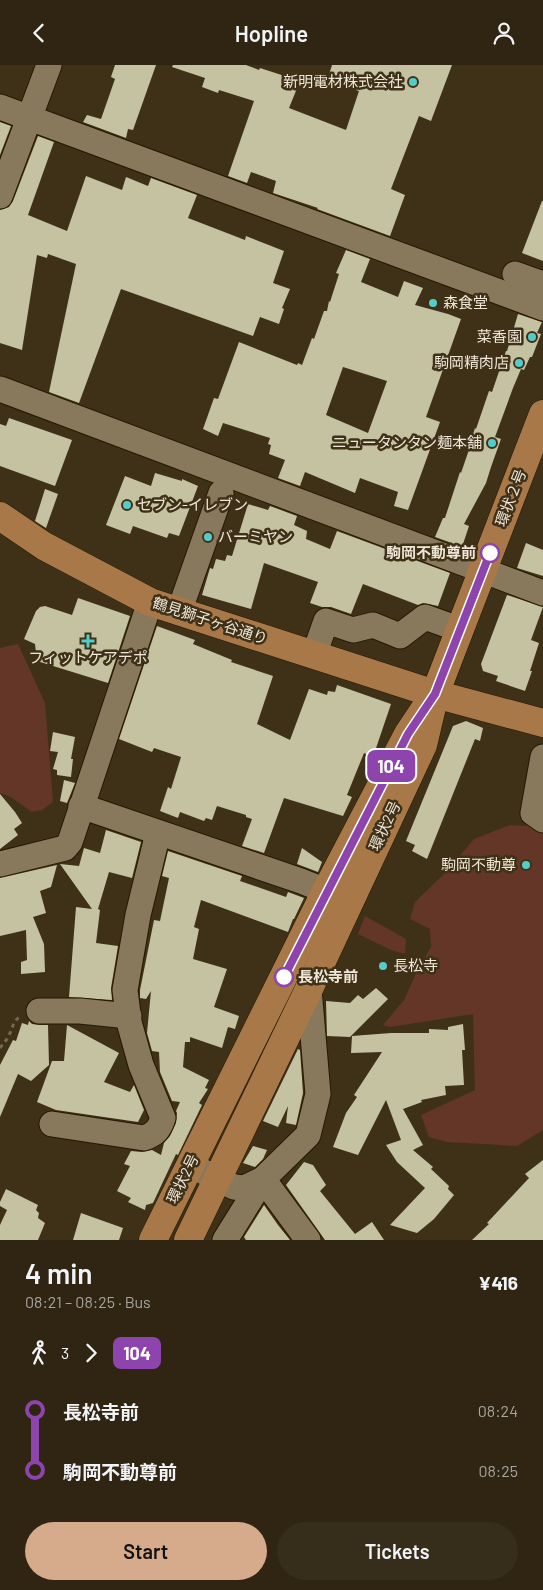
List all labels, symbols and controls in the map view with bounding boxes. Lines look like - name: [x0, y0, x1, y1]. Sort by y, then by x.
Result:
- icon: back: [25, 19, 53, 47]
- icon: person: [490, 19, 518, 47]
- text: Hopline: [235, 20, 308, 46]
- place label: 新明電材株式会社: [283, 72, 403, 90]
- marker: 新明電材株式会社: [407, 76, 419, 88]
- place label: 森食堂: [443, 293, 488, 311]
- marker: 森食堂: [427, 297, 439, 309]
- place label: 菜香園: [477, 327, 522, 345]
- marker: 菜香園: [526, 331, 538, 343]
- place label: 駒岡精肉店: [434, 353, 509, 371]
- marker: 駒岡精肉店: [513, 357, 525, 369]
- place label: ニュータンタン麺本舗: [332, 433, 482, 451]
- marker: ニュータンタン麺本舗: [486, 437, 498, 449]
- street label: 環状２号: [491, 466, 529, 529]
- place label: セブン-イレブン: [137, 495, 248, 513]
- marker: セブン-イレブン: [121, 499, 133, 511]
- place label: バーミヤン: [218, 527, 293, 545]
- marker: バーミヤン: [202, 531, 214, 543]
- place label: 駒岡不動尊前: [386, 543, 476, 561]
- marker: 駒岡不動尊前: [480, 543, 500, 563]
- street label: 鶴見獅子ヶ谷通り: [150, 593, 270, 647]
- marker: フィットケアデポ: [82, 635, 94, 647]
- place label: フィットケアデポ: [28, 648, 148, 666]
- line badge: 104: [362, 750, 420, 782]
- text: 104: [377, 755, 405, 777]
- street label: 環状2号: [365, 798, 403, 853]
- place label: 駒岡不動尊: [441, 855, 516, 873]
- marker: 駒岡不動尊: [520, 859, 532, 871]
- place label: 長松寺: [393, 956, 438, 974]
- marker: 長松寺: [377, 960, 389, 972]
- marker: 長松寺前: [274, 967, 294, 987]
- place label: 長松寺前: [298, 967, 358, 985]
- street label: 環状2号: [162, 1151, 202, 1206]
- text: 4 min: [25, 1256, 93, 1290]
- text: ¥416: [478, 1271, 518, 1294]
- text: 08:21 – 08:25 · Bus: [25, 1292, 151, 1311]
- icon: walk: [25, 1339, 53, 1367]
- icon: forward: [77, 1339, 105, 1367]
- text: 104: [123, 1342, 151, 1364]
- text: 3: [61, 1343, 69, 1362]
- text: 長松寺前: [63, 1400, 139, 1423]
- text: 08:24: [478, 1401, 518, 1420]
- text: 駒岡不動尊前: [63, 1460, 177, 1483]
- text: 08:25: [478, 1461, 518, 1480]
- button: Start: [25, 1522, 267, 1580]
- button: Tickets: [277, 1522, 518, 1580]

